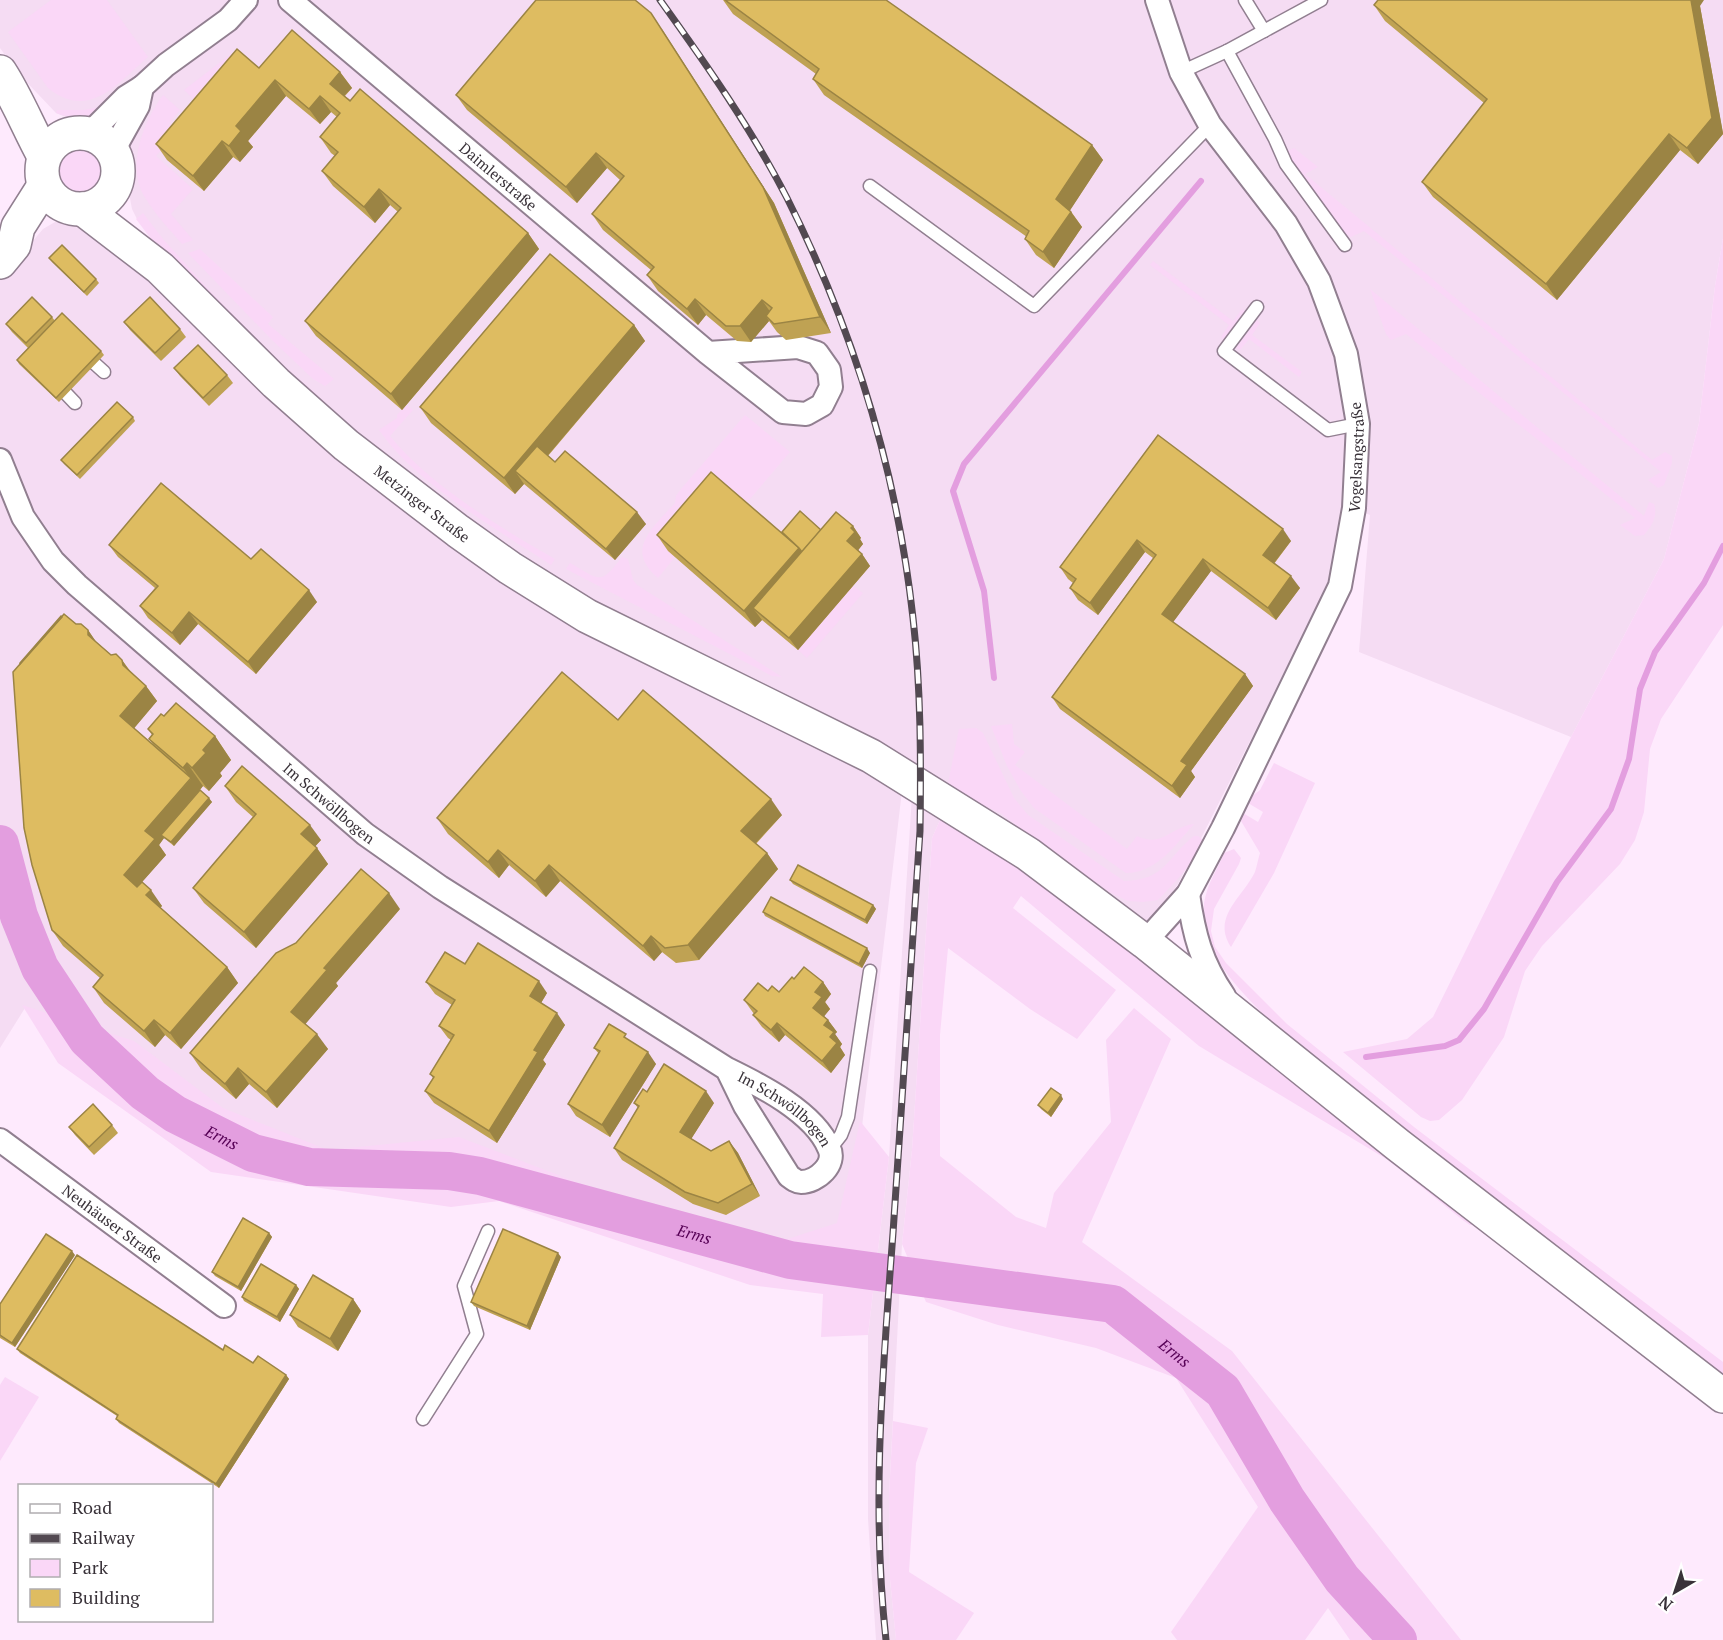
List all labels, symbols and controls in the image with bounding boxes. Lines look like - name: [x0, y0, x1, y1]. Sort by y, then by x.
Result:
- street label: Daimlerstraße: [455, 138, 542, 215]
- street label: Vogelsangstraße: [1343, 401, 1368, 514]
- street label: Metzinger Straße: [370, 460, 474, 547]
- street label: Im Schwöllbogen: [279, 758, 379, 848]
- street label: Im Schwöllbogen: [735, 1066, 837, 1150]
- water label: Erms: [201, 1119, 243, 1155]
- street label: Neuhäuser Straße: [58, 1180, 167, 1267]
- water label: Erms: [674, 1219, 714, 1249]
- water label: Erms: [1154, 1333, 1196, 1373]
- legend: [18, 1484, 213, 1622]
- text: Road: [72, 1495, 112, 1519]
- text: Railway: [72, 1525, 136, 1549]
- text: Park: [72, 1555, 109, 1579]
- north arrow: [1645, 1562, 1705, 1622]
- text: Building: [72, 1585, 140, 1609]
- text: N: [1654, 1591, 1677, 1616]

